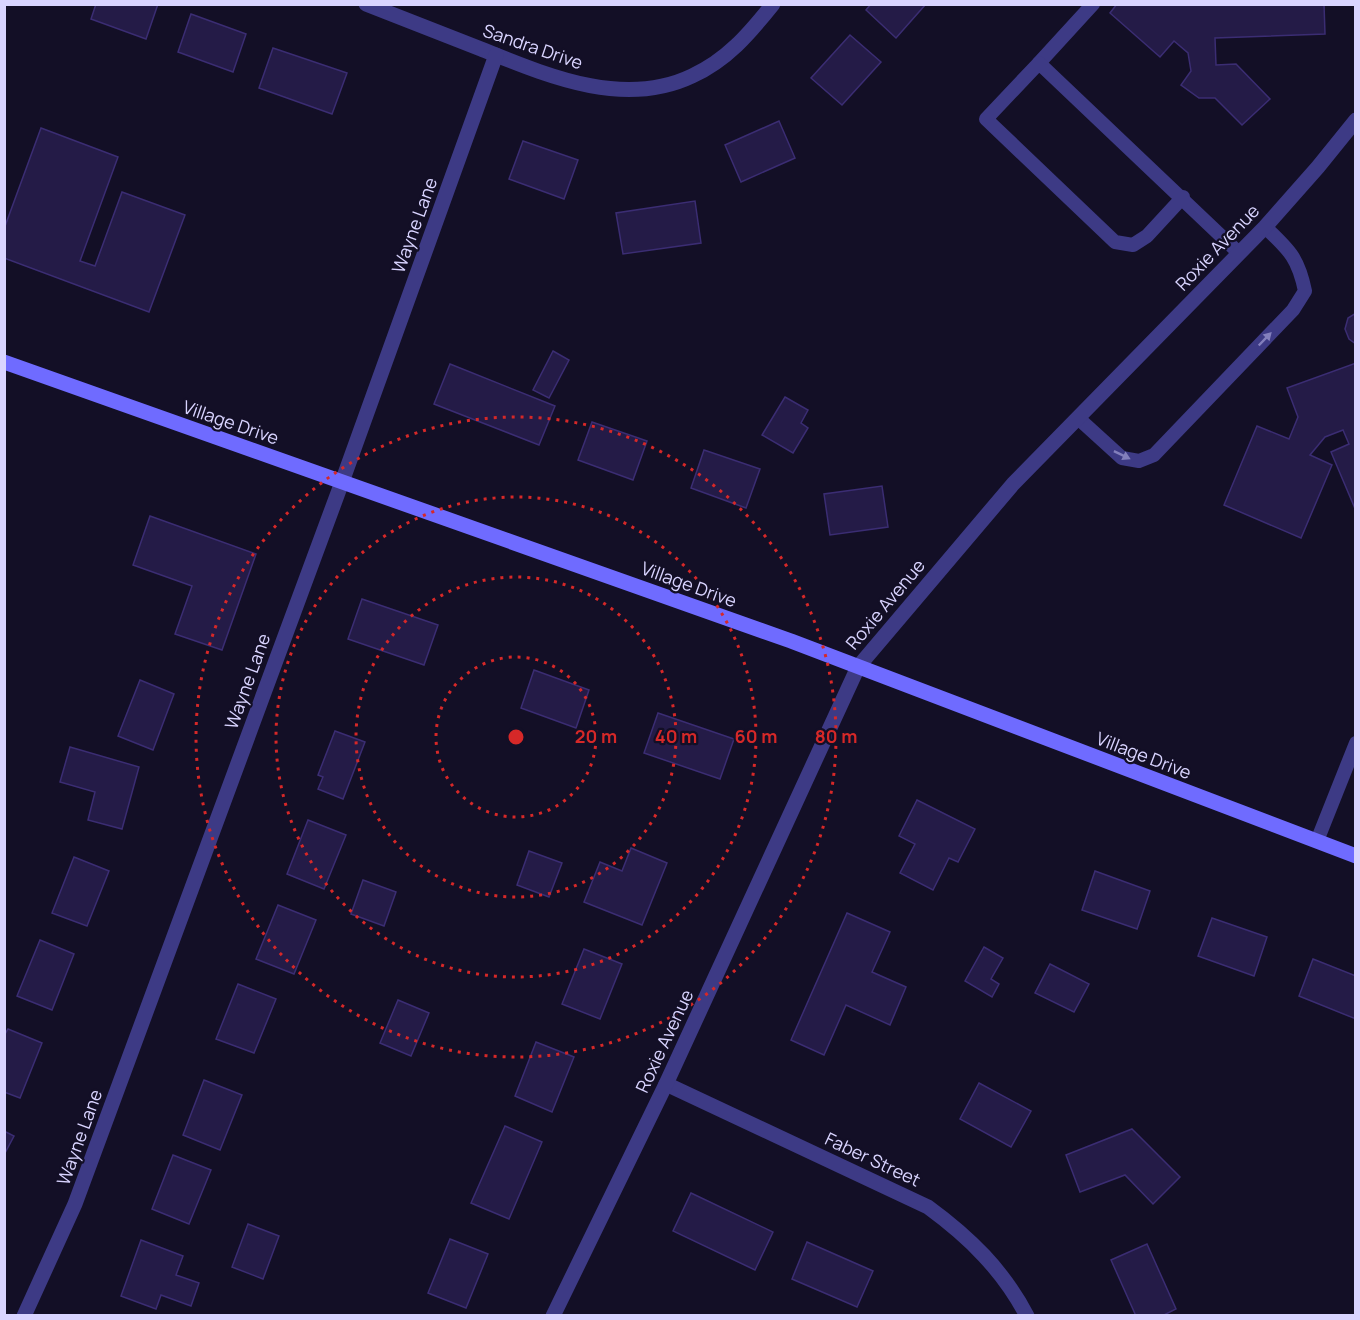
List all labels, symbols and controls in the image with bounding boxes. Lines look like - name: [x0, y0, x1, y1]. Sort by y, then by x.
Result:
- street label: Sandra Drive: [480, 18, 586, 74]
- street label: Wayne Lane: [386, 174, 442, 276]
- street label: Roxie Avenue: [1170, 199, 1264, 295]
- one-way arrow: [1258, 332, 1272, 347]
- street label: Village Drive: [180, 394, 282, 450]
- one-way arrow: [1113, 450, 1131, 460]
- street label: Roxie Avenue: [840, 554, 930, 654]
- street label: Village Drive: [638, 556, 740, 612]
- street label: Wayne Lane: [219, 630, 275, 732]
- text: 20 m: [575, 724, 617, 748]
- text: 40 m: [655, 724, 697, 748]
- text: 60 m: [735, 724, 777, 748]
- text: 80 m: [815, 724, 857, 748]
- street label: Village Drive: [1093, 726, 1195, 784]
- centre of rings: [506, 727, 526, 747]
- street label: Roxie Avenue: [630, 986, 698, 1096]
- street label: Wayne Lane: [51, 1086, 107, 1188]
- street label: Faber Street: [821, 1126, 925, 1192]

